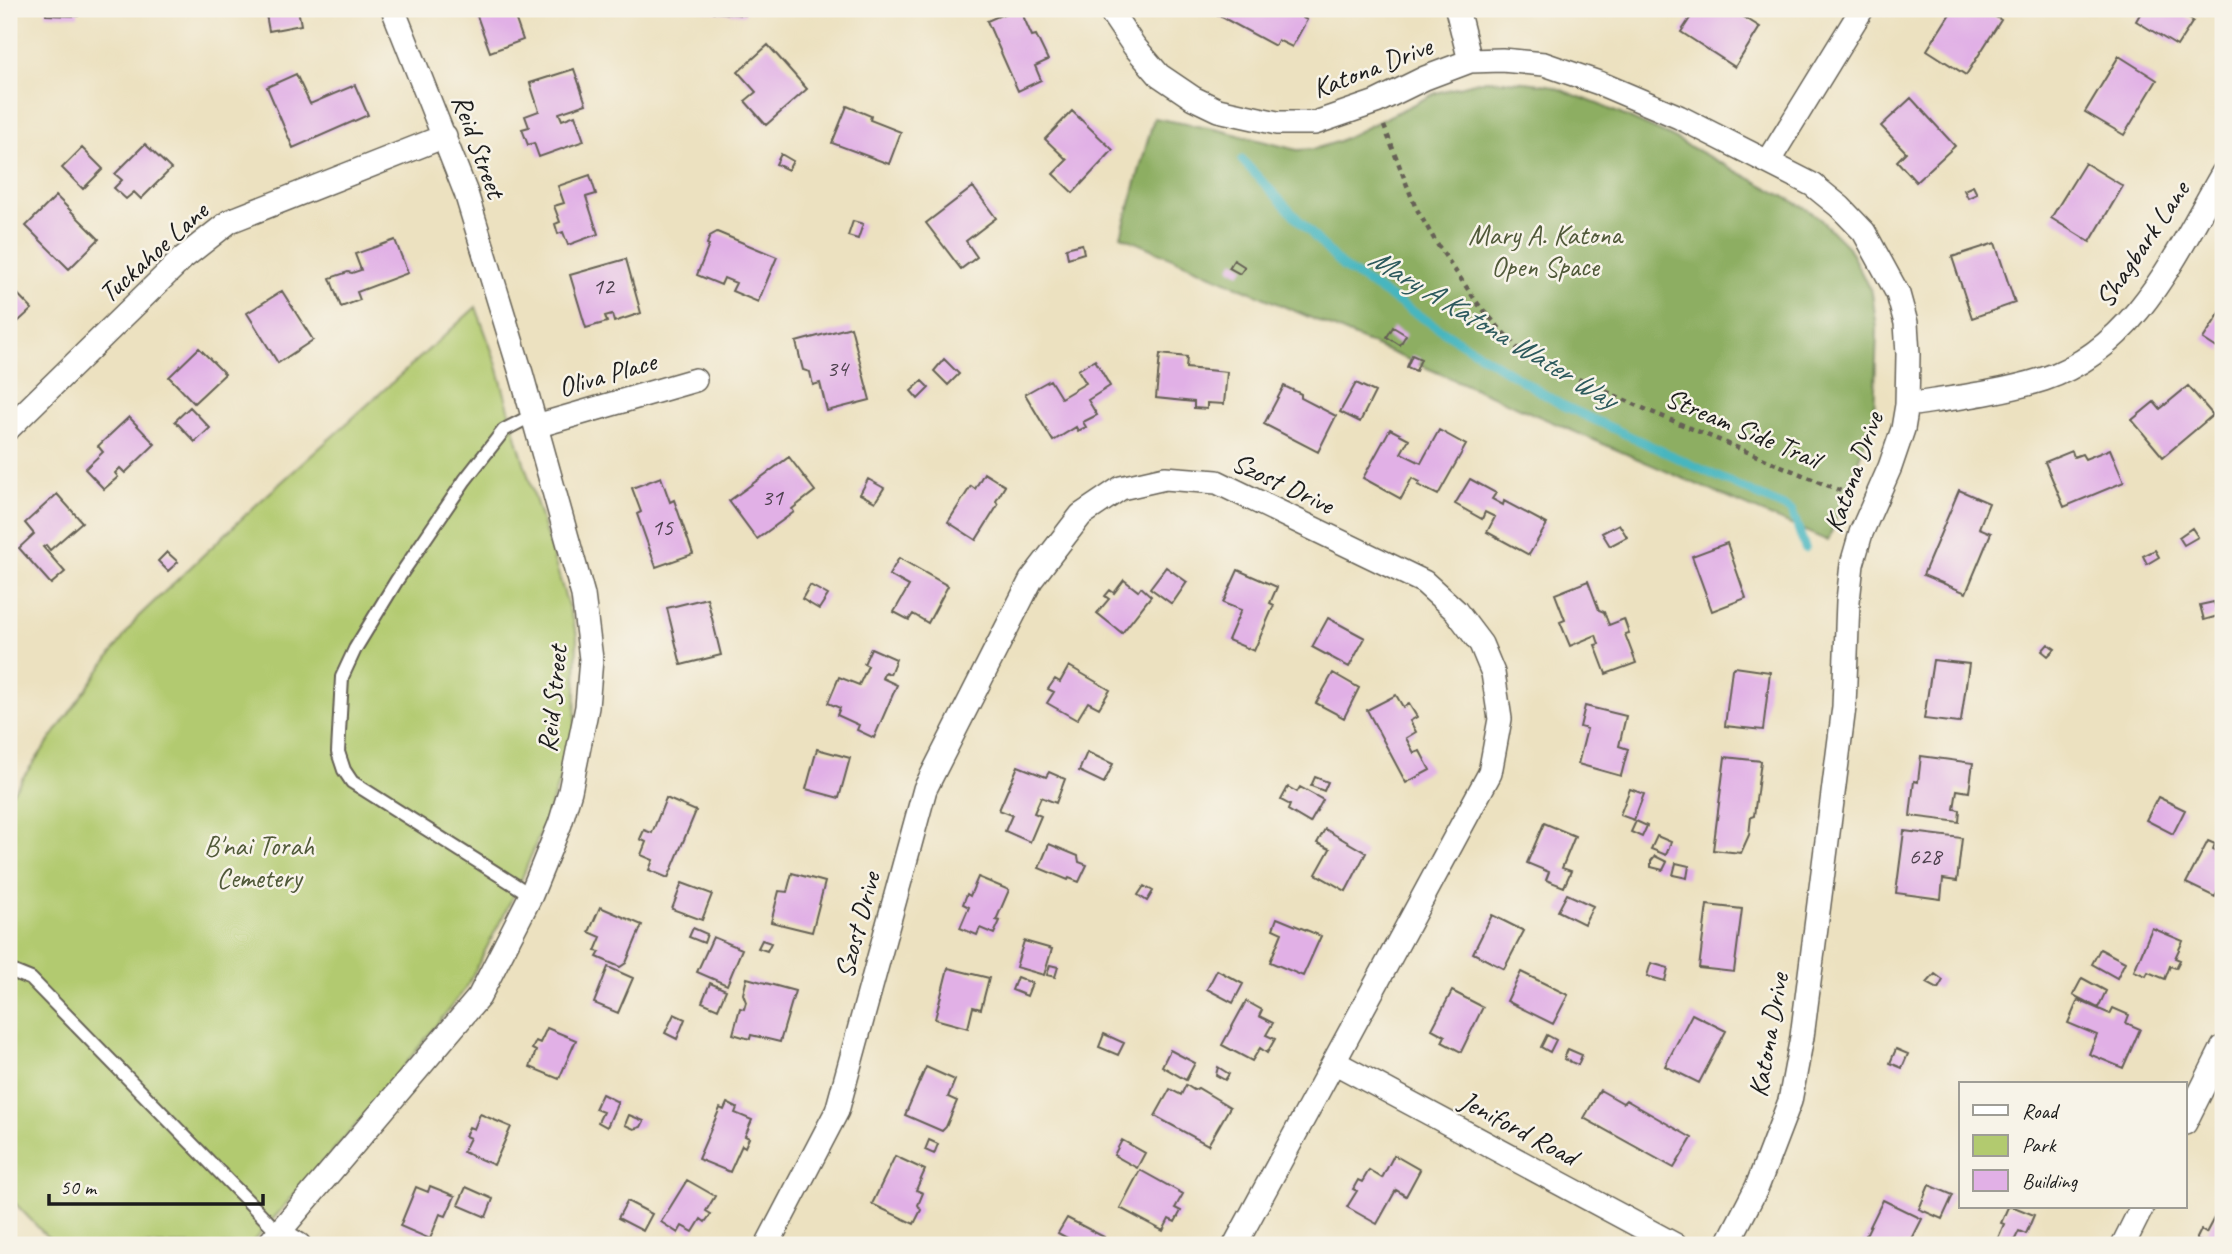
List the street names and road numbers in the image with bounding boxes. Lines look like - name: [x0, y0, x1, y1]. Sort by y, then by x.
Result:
- street label: Katona Drive: [1307, 28, 1438, 106]
- street label: Reid Street: [444, 90, 515, 205]
- street label: Shagbark Lane: [2087, 173, 2198, 314]
- street label: Tuckahoe Lane: [91, 192, 216, 310]
- street label: Oliva Place: [554, 343, 662, 405]
- street label: Stream Side Trail: [1660, 380, 1830, 478]
- street label: Katona Drive: [1815, 405, 1892, 537]
- street label: Szost Drive: [1227, 444, 1341, 523]
- street label: Reid Street: [529, 641, 575, 754]
- street label: Szost Drive: [826, 866, 888, 982]
- street label: Katona Drive: [1740, 968, 1796, 1100]
- street label: Jeniford Road: [1453, 1082, 1587, 1175]

